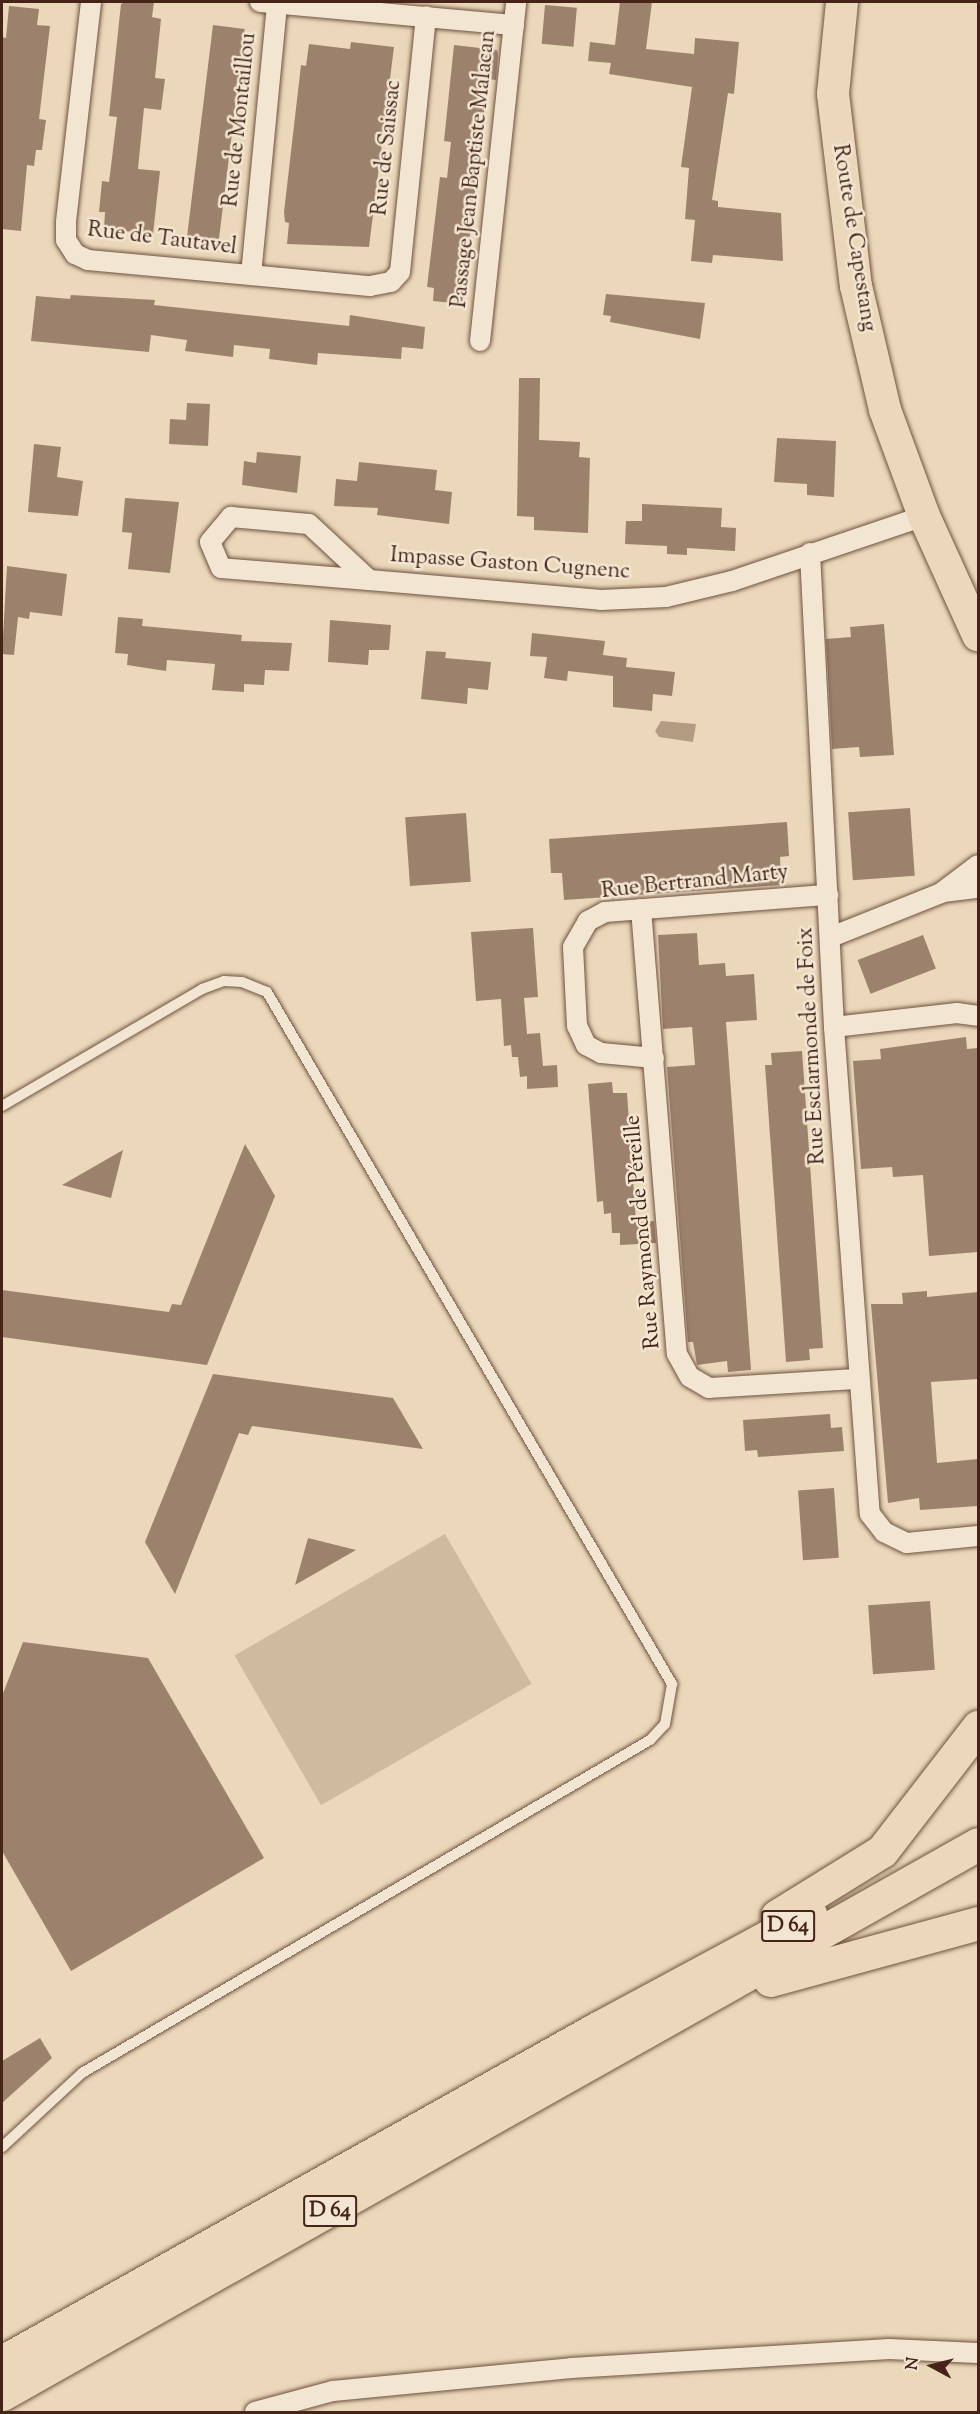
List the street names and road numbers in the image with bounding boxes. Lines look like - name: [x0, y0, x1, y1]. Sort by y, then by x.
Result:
- street label: Passage Jean Baptiste Malacan: [447, 29, 503, 309]
- street label: Rue de Montaillou: [219, 31, 263, 209]
- street label: Rue de Saissac: [368, 79, 408, 217]
- street label: Route de Capestang: [825, 143, 881, 333]
- street label: Rue de Tautavel: [86, 218, 238, 262]
- street label: Impasse Gaston Cugnenc: [389, 543, 631, 587]
- street label: Rue Bertrand Marty: [600, 860, 790, 906]
- street label: Rue Esclarmonde de Foix: [794, 926, 832, 1166]
- street label: Rue Raymond de Péreille: [621, 1114, 667, 1350]
- road number: D 64: [761, 1908, 815, 1944]
- road number: D 64: [303, 2193, 357, 2229]

